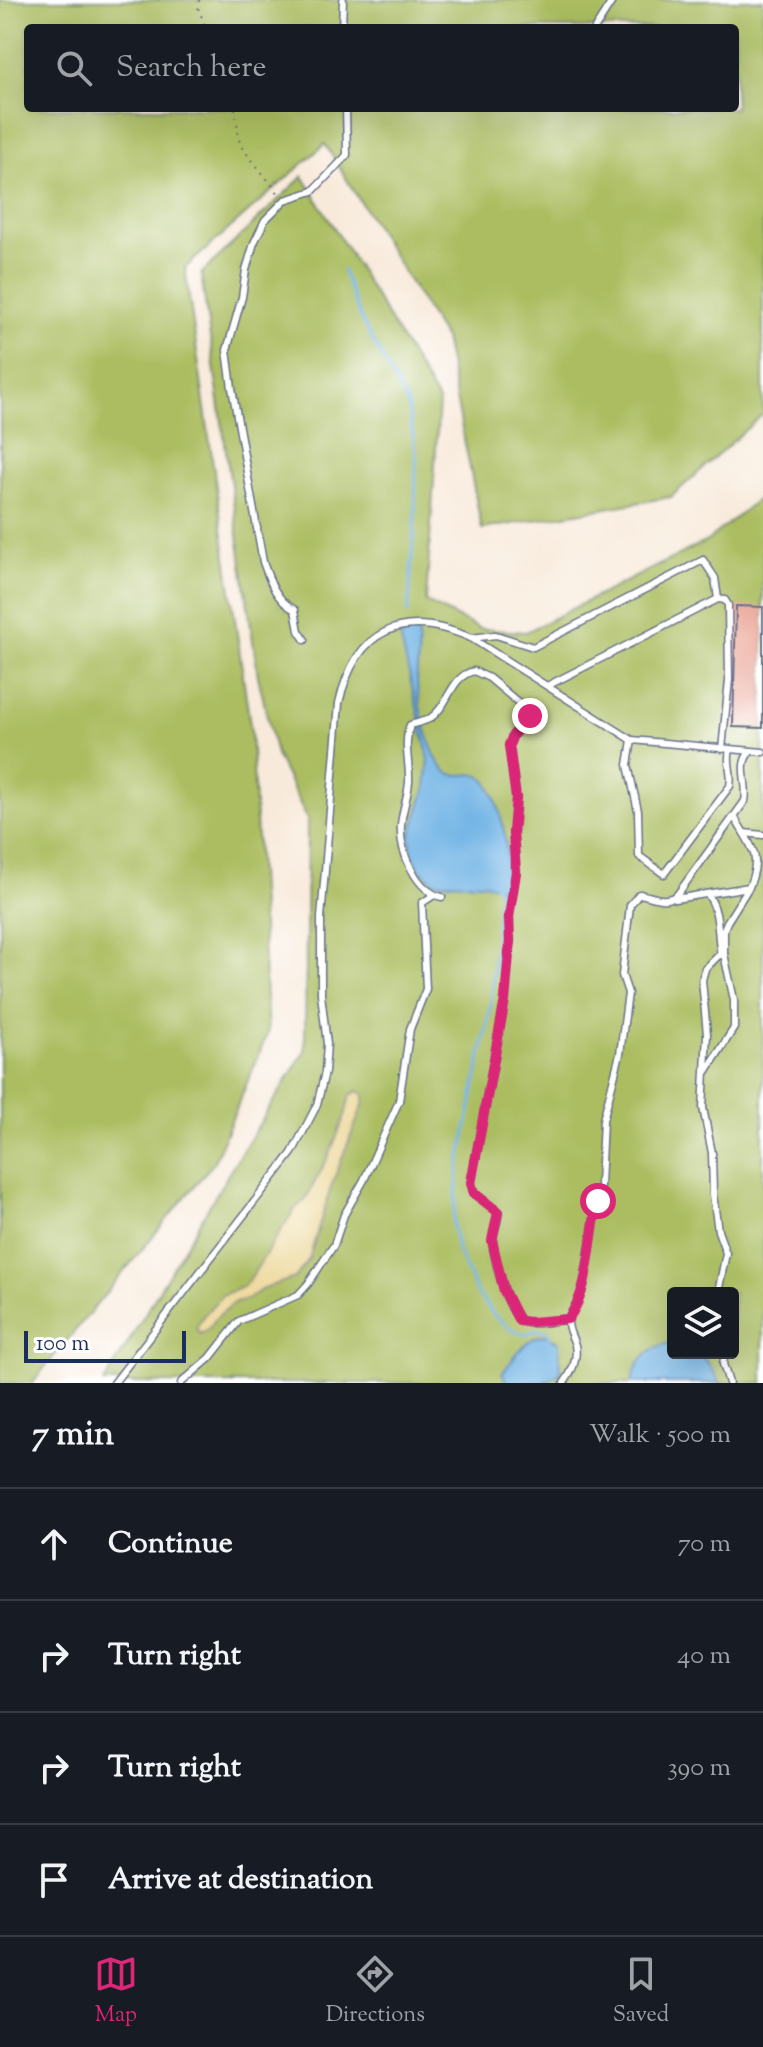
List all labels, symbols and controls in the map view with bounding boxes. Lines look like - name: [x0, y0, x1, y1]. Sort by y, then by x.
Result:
- search box: [24, 24, 739, 112]
- icon: search: [52, 46, 96, 90]
- text: Search here: [116, 47, 266, 90]
- route end: [512, 698, 548, 734]
- route start: [580, 1183, 616, 1219]
- map controls: [667, 1287, 739, 1359]
- button: layers: [667, 1287, 739, 1359]
- scale bar: [24, 1327, 186, 1363]
- text: 100 m: [36, 1329, 89, 1361]
- text: 7 min: [32, 1411, 114, 1460]
- text: Walk · 500 m: [589, 1417, 731, 1454]
- icon: ahead: [32, 1522, 76, 1566]
- text: Continue: [108, 1523, 233, 1566]
- text: 70 m: [678, 1526, 731, 1563]
- icon: right: [32, 1634, 76, 1678]
- text: Turn right: [108, 1635, 241, 1678]
- text: 40 m: [677, 1638, 731, 1675]
- icon: right: [32, 1746, 76, 1790]
- text: Turn right: [108, 1747, 241, 1790]
- text: 390 m: [667, 1750, 731, 1787]
- icon: arrive: [32, 1858, 76, 1902]
- text: Arrive at destination: [108, 1859, 373, 1902]
- tab: Map: [94, 1952, 138, 2032]
- tab: Directions: [326, 1952, 425, 2032]
- tab: Saved: [613, 1952, 669, 2032]

